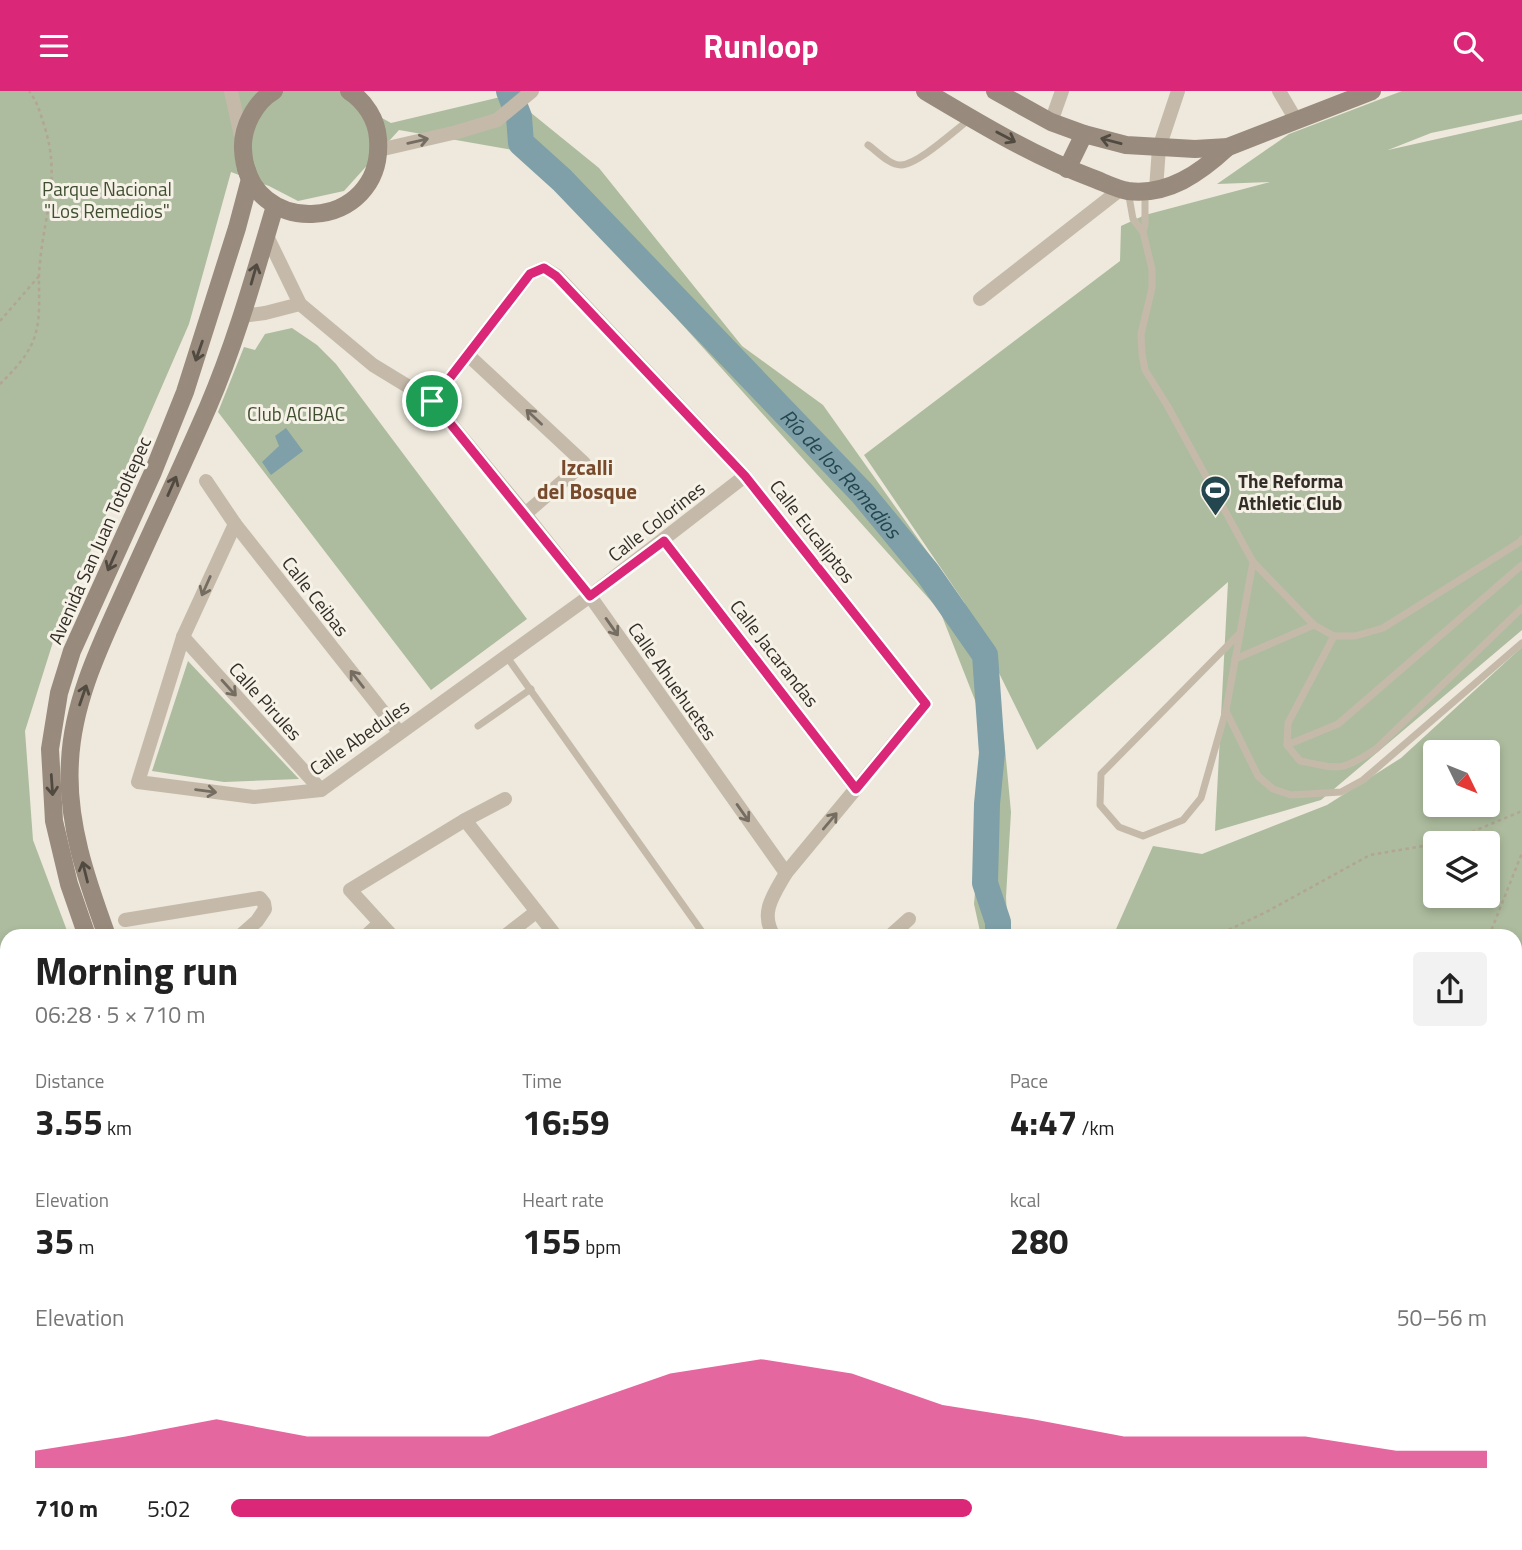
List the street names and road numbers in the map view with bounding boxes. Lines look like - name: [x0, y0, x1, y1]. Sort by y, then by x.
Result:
- street label: Avenida San Juan Totoltepec: [40, 431, 158, 649]
- street label: Calle Eucaliptos: [763, 473, 863, 589]
- street label: Calle Colorines: [601, 474, 711, 568]
- street label: Calle Ceibas: [275, 550, 357, 642]
- street label: Calle Jacarandas: [724, 593, 827, 713]
- street label: Calle Ahuehuetes: [621, 616, 725, 746]
- street label: Calle Pirules: [223, 655, 309, 747]
- street label: Calle Abedules: [303, 692, 415, 782]

